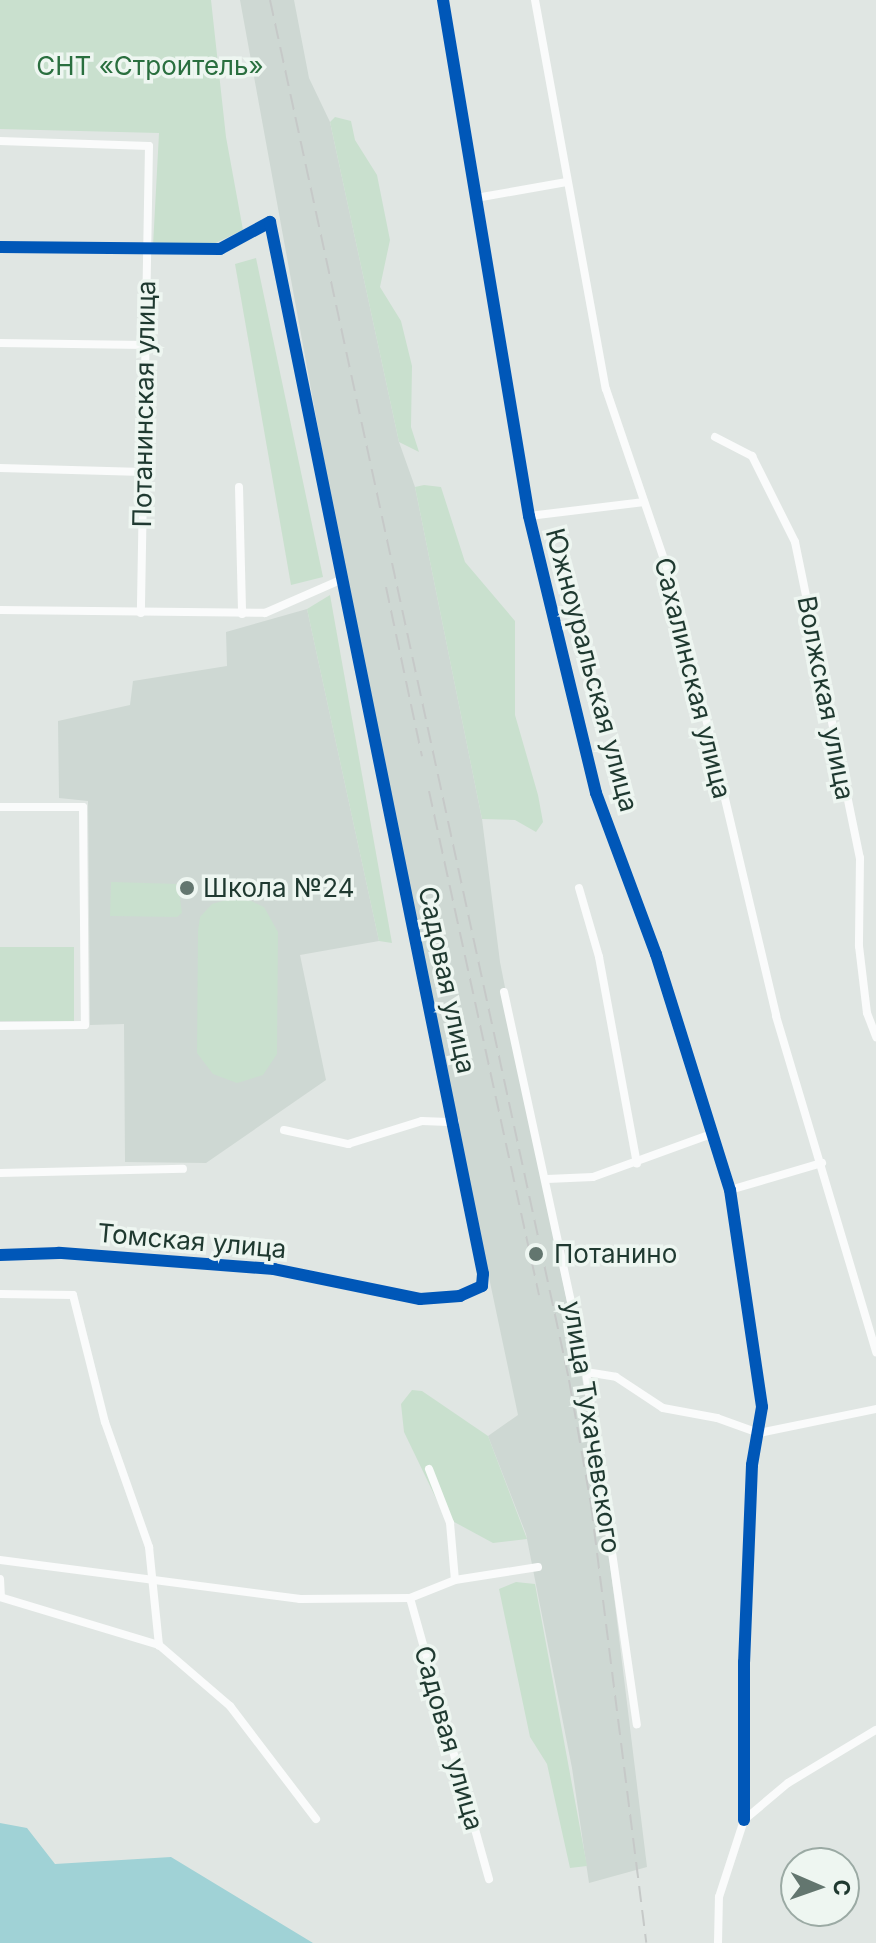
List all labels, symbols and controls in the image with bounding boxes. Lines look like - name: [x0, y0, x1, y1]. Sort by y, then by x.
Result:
- park label: СНТ «Строитель»: [36, 50, 264, 82]
- street label: Потанинская улица: [126, 280, 162, 528]
- street label: Южноуральская улица: [539, 525, 645, 815]
- street label: Сахалинская улица: [648, 554, 738, 802]
- street label: Волжская улица: [791, 593, 861, 803]
- place label: Школа №24: [203, 872, 355, 904]
- marker: Школа №24: [178, 879, 196, 897]
- street label: Садовая улица: [412, 884, 482, 1076]
- street label: Томская улица: [96, 1217, 288, 1265]
- place label: Потанино: [554, 1238, 677, 1270]
- marker: Потанино: [525, 1243, 547, 1265]
- street label: улица Тухачевского: [557, 1299, 627, 1555]
- street label: Садовая улица: [408, 1642, 490, 1834]
- north arrow: [780, 1847, 860, 1927]
- text: С: [829, 1879, 855, 1896]

